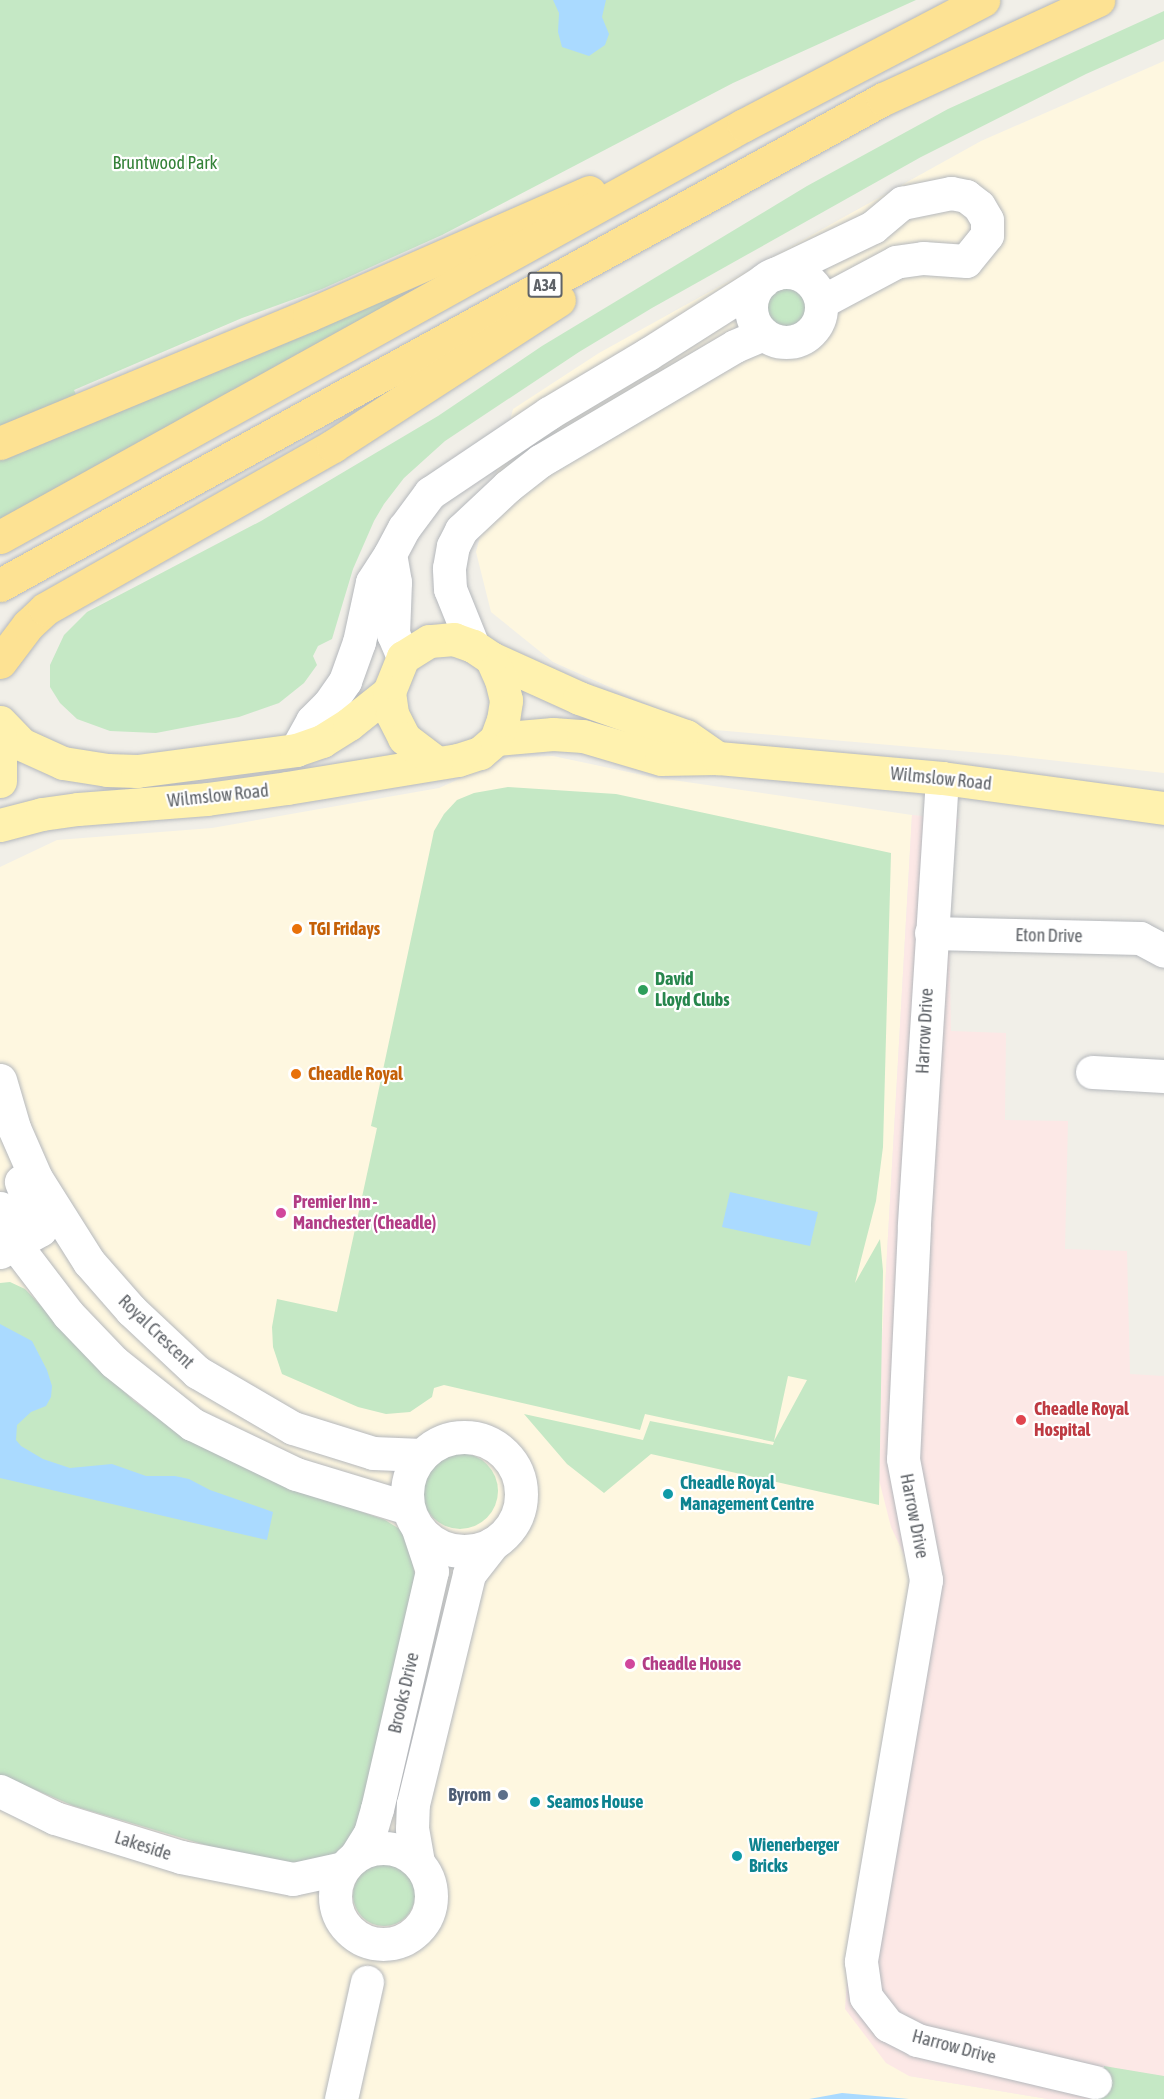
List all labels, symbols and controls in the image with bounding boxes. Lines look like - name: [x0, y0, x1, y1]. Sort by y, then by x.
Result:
- park label: Bruntwood Park: [113, 152, 217, 174]
- road number: A34: [527, 272, 563, 298]
- street label: Wilmslow Road: [889, 763, 993, 795]
- street label: Wilmslow Road: [166, 780, 270, 812]
- place label: TGI Fridays: [309, 918, 380, 940]
- marker: TGI Fridays: [290, 922, 304, 936]
- street label: Eton Drive: [1015, 925, 1083, 947]
- place label: David Lloyd Clubs: [655, 969, 730, 1012]
- marker: David Lloyd Clubs: [636, 983, 650, 997]
- street label: Harrow Drive: [912, 988, 938, 1074]
- place label: Cheadle Royal: [308, 1063, 403, 1085]
- marker: Cheadle Royal: [289, 1067, 303, 1081]
- place label: Premier Inn - Manchester (Cheadle): [293, 1192, 436, 1234]
- marker: Premier Inn - Manchester (Cheadle): [274, 1206, 288, 1220]
- street label: Royal Crescent: [114, 1291, 198, 1373]
- place label: Cheadle Royal Hospital: [1034, 1399, 1129, 1442]
- marker: Cheadle Royal Hospital: [1012, 1411, 1030, 1429]
- street label: Harrow Drive: [895, 1472, 933, 1560]
- place label: Cheadle Royal Management Centre: [680, 1473, 814, 1516]
- marker: Cheadle Royal Management Centre: [661, 1487, 675, 1501]
- street label: Brooks Drive: [384, 1650, 424, 1736]
- place label: Cheadle House: [642, 1653, 741, 1675]
- marker: Cheadle House: [623, 1657, 637, 1671]
- place label: Byrom: [448, 1784, 491, 1806]
- marker: Byrom: [496, 1788, 510, 1802]
- place label: Seamos House: [547, 1791, 643, 1813]
- marker: Seamos House: [528, 1795, 542, 1809]
- street label: Lakeside: [112, 1827, 174, 1865]
- place label: Wienerberger Bricks: [749, 1835, 839, 1878]
- marker: Wienerberger Bricks: [730, 1849, 744, 1863]
- street label: Harrow Drive: [910, 2025, 998, 2069]

